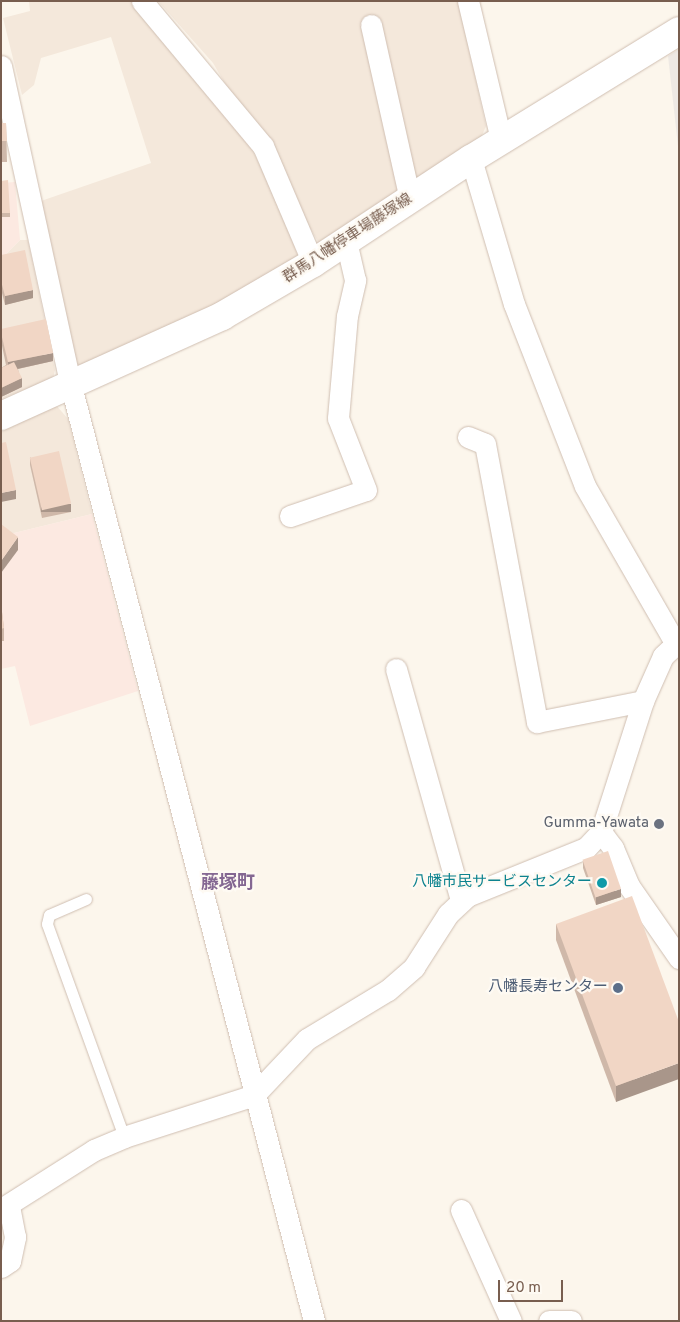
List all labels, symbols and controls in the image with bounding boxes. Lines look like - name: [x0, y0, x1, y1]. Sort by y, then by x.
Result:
- street label: 群馬八幡停車場藤塚線: [280, 191, 416, 287]
- place label: Gumma-Yawata: [543, 815, 649, 833]
- marker: Gumma-Yawata: [653, 818, 665, 830]
- district label: 藤塚町: [201, 873, 255, 895]
- place label: 八幡市民サービスセンター: [412, 874, 592, 892]
- marker: 八幡市民サービスセンター: [596, 877, 608, 889]
- place label: 八幡長寿センター: [488, 979, 608, 997]
- marker: 八幡長寿センター: [612, 982, 624, 994]
- scale bar: [500, 1270, 565, 1302]
- text: 20 m: [506, 1279, 541, 1298]

